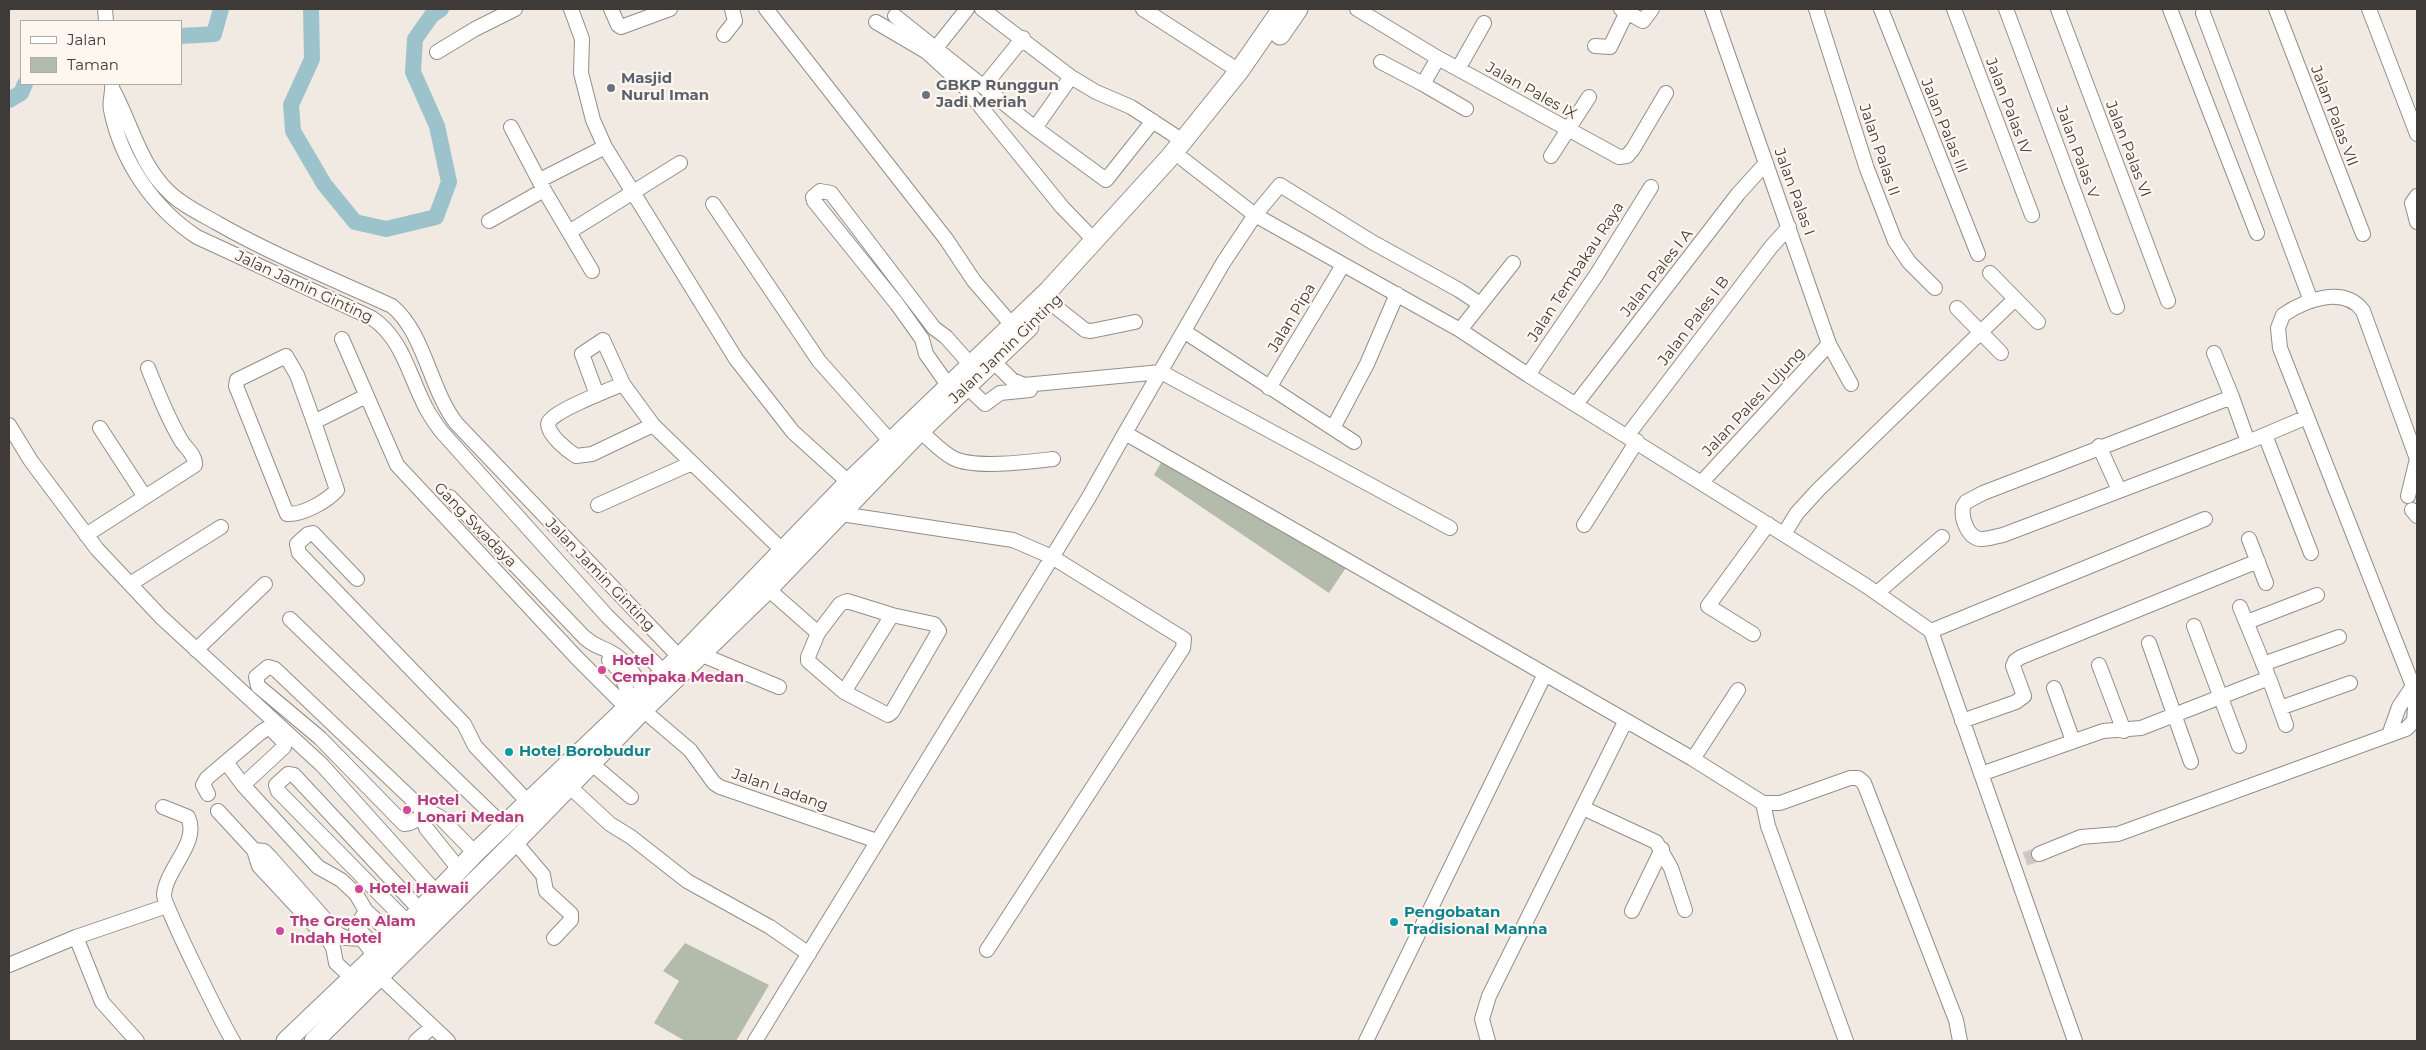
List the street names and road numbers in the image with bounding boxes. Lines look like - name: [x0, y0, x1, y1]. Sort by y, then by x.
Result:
- street label: Jalan Palas IV: [1981, 55, 2035, 157]
- street label: Jalan Pales IX: [1482, 59, 1580, 123]
- street label: Jalan Palas VII: [2307, 63, 2361, 169]
- street label: Jalan Palas III: [1917, 76, 1971, 176]
- street label: Jalan Palas VI: [2101, 98, 2155, 200]
- street label: Jalan Palas II: [1855, 102, 1903, 198]
- street label: Jalan Palas V: [2052, 103, 2102, 201]
- street label: Jalan Palas I: [1770, 146, 1818, 238]
- street label: Jalan Tembakau Raya: [1524, 199, 1628, 345]
- street label: Jalan Pales I A: [1617, 226, 1697, 320]
- street label: Jalan Jamin Ginting: [232, 247, 376, 327]
- street label: Jalan Pales I B: [1655, 273, 1733, 369]
- street label: Jalan Pipa: [1264, 280, 1320, 356]
- street label: Jalan Jamin Ginting: [946, 290, 1066, 408]
- street label: Jalan Pales I Ujung: [1699, 344, 1809, 460]
- street label: Gang Swadaya: [430, 479, 520, 571]
- street label: Jalan Jamin Ginting: [541, 515, 659, 635]
- street label: Jalan Ladang: [730, 765, 830, 815]

